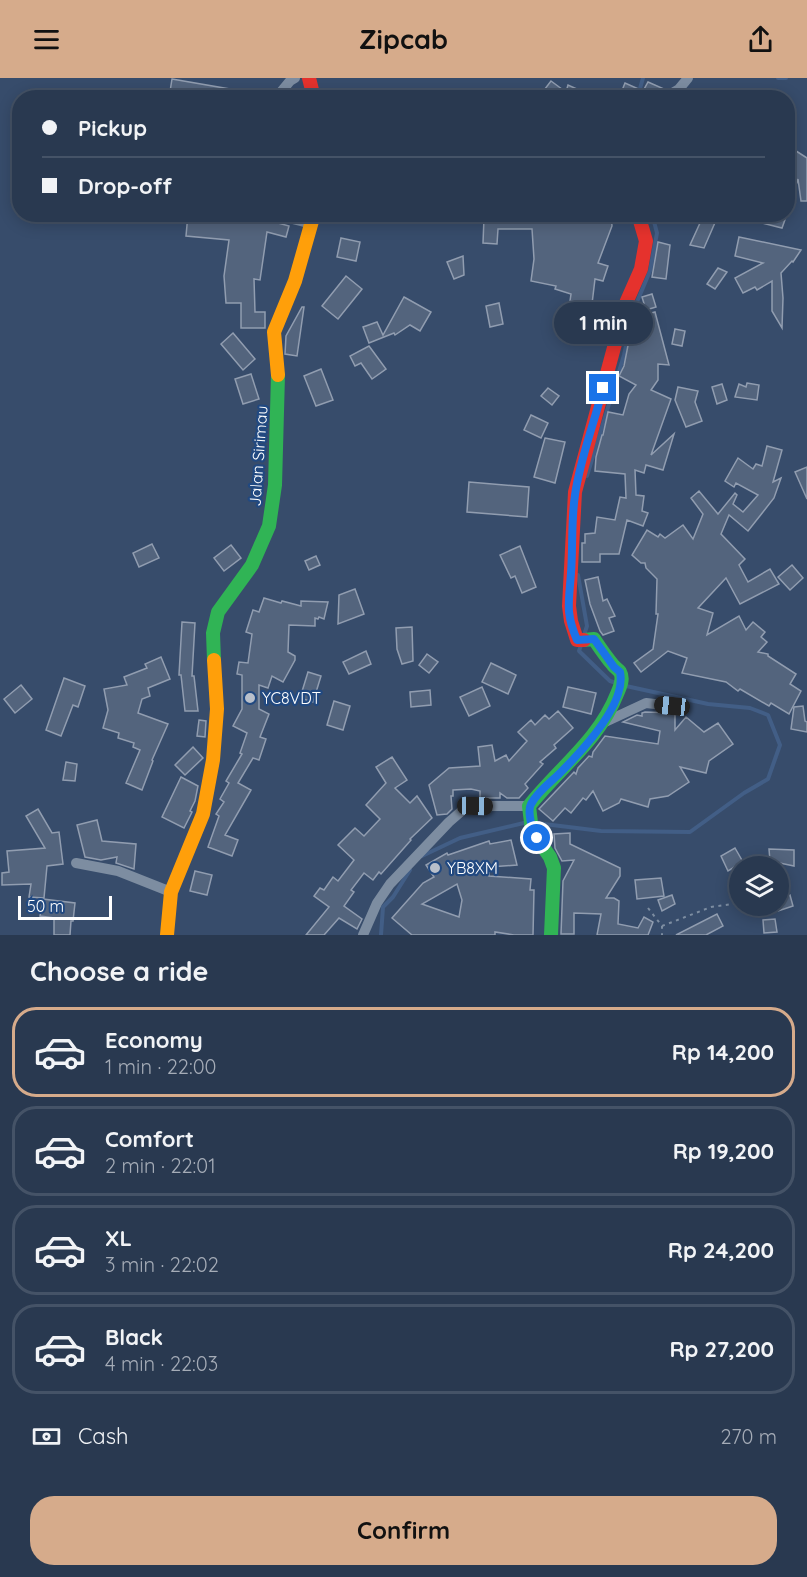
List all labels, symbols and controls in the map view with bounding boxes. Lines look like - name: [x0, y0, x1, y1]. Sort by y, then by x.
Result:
- text: Zipcab: [359, 22, 448, 56]
- icon: menu: [30, 23, 63, 56]
- icon: share: [744, 23, 777, 56]
- text: Pickup: [78, 114, 147, 142]
- text: Drop-off: [78, 172, 172, 200]
- callout: 1 min: [554, 301, 652, 343]
- text: 1 min: [579, 310, 628, 335]
- route end: [589, 374, 616, 401]
- street label: Jalan Sirimau: [244, 405, 272, 507]
- place label: YC8VDT: [262, 688, 321, 708]
- marker: YC8VDT: [243, 691, 257, 705]
- car: [653, 695, 691, 717]
- car: [457, 797, 493, 815]
- route start: [523, 824, 550, 851]
- map controls: [729, 856, 789, 916]
- button: layers: [729, 856, 789, 916]
- place label: YB8XM: [447, 858, 498, 878]
- marker: YB8XM: [428, 861, 442, 875]
- scale bar: [18, 893, 112, 920]
- text: 50 m: [27, 896, 64, 916]
- text: Choose a ride: [30, 954, 208, 988]
- icon: car: [33, 1025, 87, 1079]
- text: Economy: [105, 1026, 203, 1054]
- text: Rp 14,200: [672, 1038, 774, 1066]
- text: 1 min · 22:00: [105, 1054, 216, 1079]
- icon: car: [33, 1124, 87, 1178]
- text: Comfort: [105, 1125, 194, 1153]
- text: Rp 19,200: [673, 1137, 774, 1165]
- text: 2 min · 22:01: [105, 1153, 216, 1178]
- icon: car: [33, 1223, 87, 1277]
- text: XL: [105, 1224, 132, 1252]
- text: Rp 24,200: [668, 1236, 774, 1264]
- text: 3 min · 22:02: [105, 1252, 219, 1277]
- icon: car: [33, 1322, 87, 1376]
- text: Black: [105, 1323, 163, 1351]
- text: Rp 27,200: [669, 1335, 774, 1363]
- text: 4 min · 22:03: [105, 1351, 218, 1376]
- icon: cash: [30, 1420, 63, 1453]
- text: Cash: [78, 1422, 129, 1450]
- text: 270 m: [720, 1424, 777, 1449]
- button: Confirm: [30, 1496, 777, 1565]

